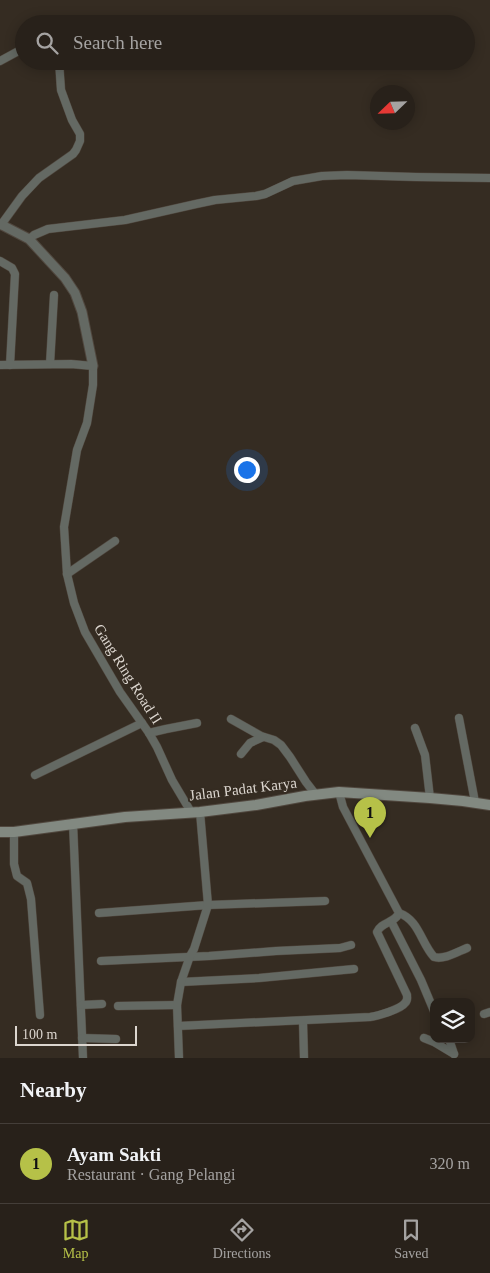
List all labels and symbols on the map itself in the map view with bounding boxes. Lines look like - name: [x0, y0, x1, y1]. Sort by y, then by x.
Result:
- north arrow: [370, 85, 415, 130]
- your location: [234, 457, 260, 483]
- street label: Gang Ring Road II: [91, 621, 165, 727]
- street label: Jalan Padat Karya: [188, 774, 298, 804]
- pin: 1: [354, 797, 386, 838]
- scale bar: [15, 1023, 138, 1046]

